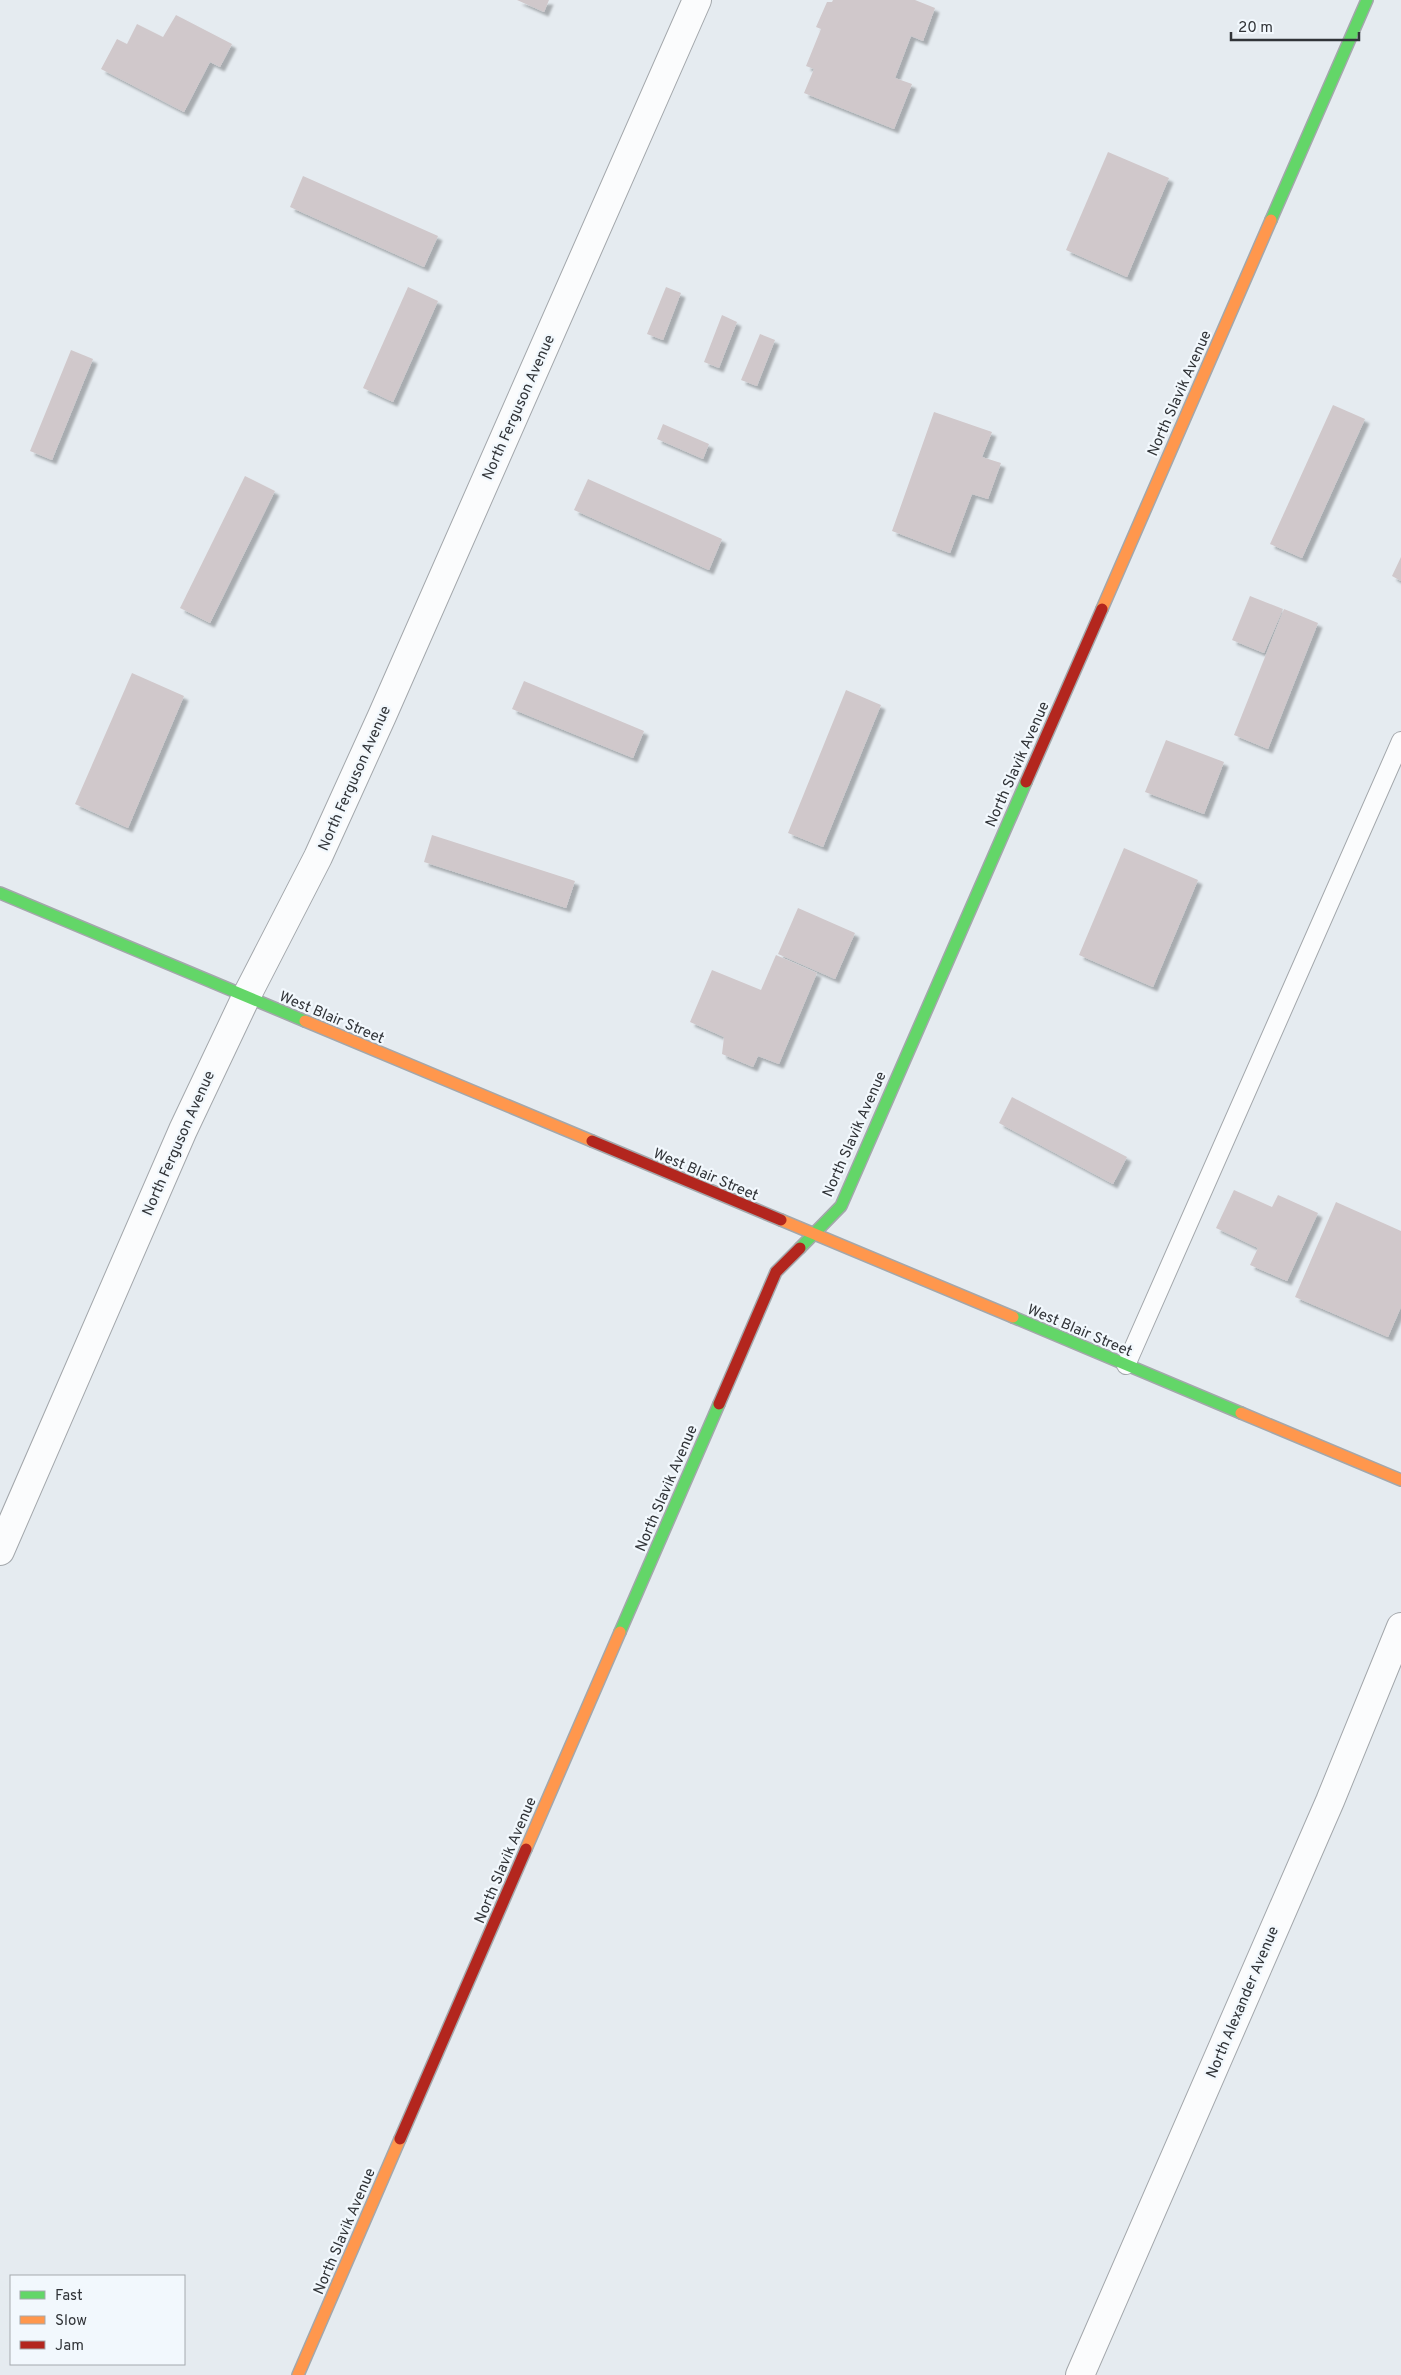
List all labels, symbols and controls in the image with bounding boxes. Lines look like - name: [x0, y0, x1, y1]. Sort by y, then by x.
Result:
- scale bar: [1231, 10, 1358, 42]
- text: 20 m: [1238, 19, 1273, 38]
- street label: North Slavik Avenue: [1144, 328, 1217, 459]
- street label: North Ferguson Avenue: [479, 332, 560, 483]
- street label: North Slavik Avenue: [982, 699, 1055, 830]
- street label: North Ferguson Avenue: [315, 703, 396, 854]
- street label: West Blair Street: [276, 988, 387, 1049]
- street label: North Ferguson Avenue: [139, 1068, 220, 1219]
- street label: North Slavik Avenue: [819, 1069, 892, 1200]
- street label: West Blair Street: [650, 1145, 761, 1206]
- street label: West Blair Street: [1024, 1301, 1135, 1362]
- street label: North Slavik Avenue: [632, 1422, 703, 1555]
- street label: North Slavik Avenue: [471, 1794, 542, 1927]
- street label: North Alexander Avenue: [1203, 1924, 1284, 2081]
- street label: North Slavik Avenue: [310, 2165, 381, 2298]
- legend: [10, 2275, 185, 2365]
- text: Fast: [55, 2287, 83, 2306]
- text: Slow: [55, 2312, 87, 2331]
- text: Jam: [55, 2337, 84, 2356]

